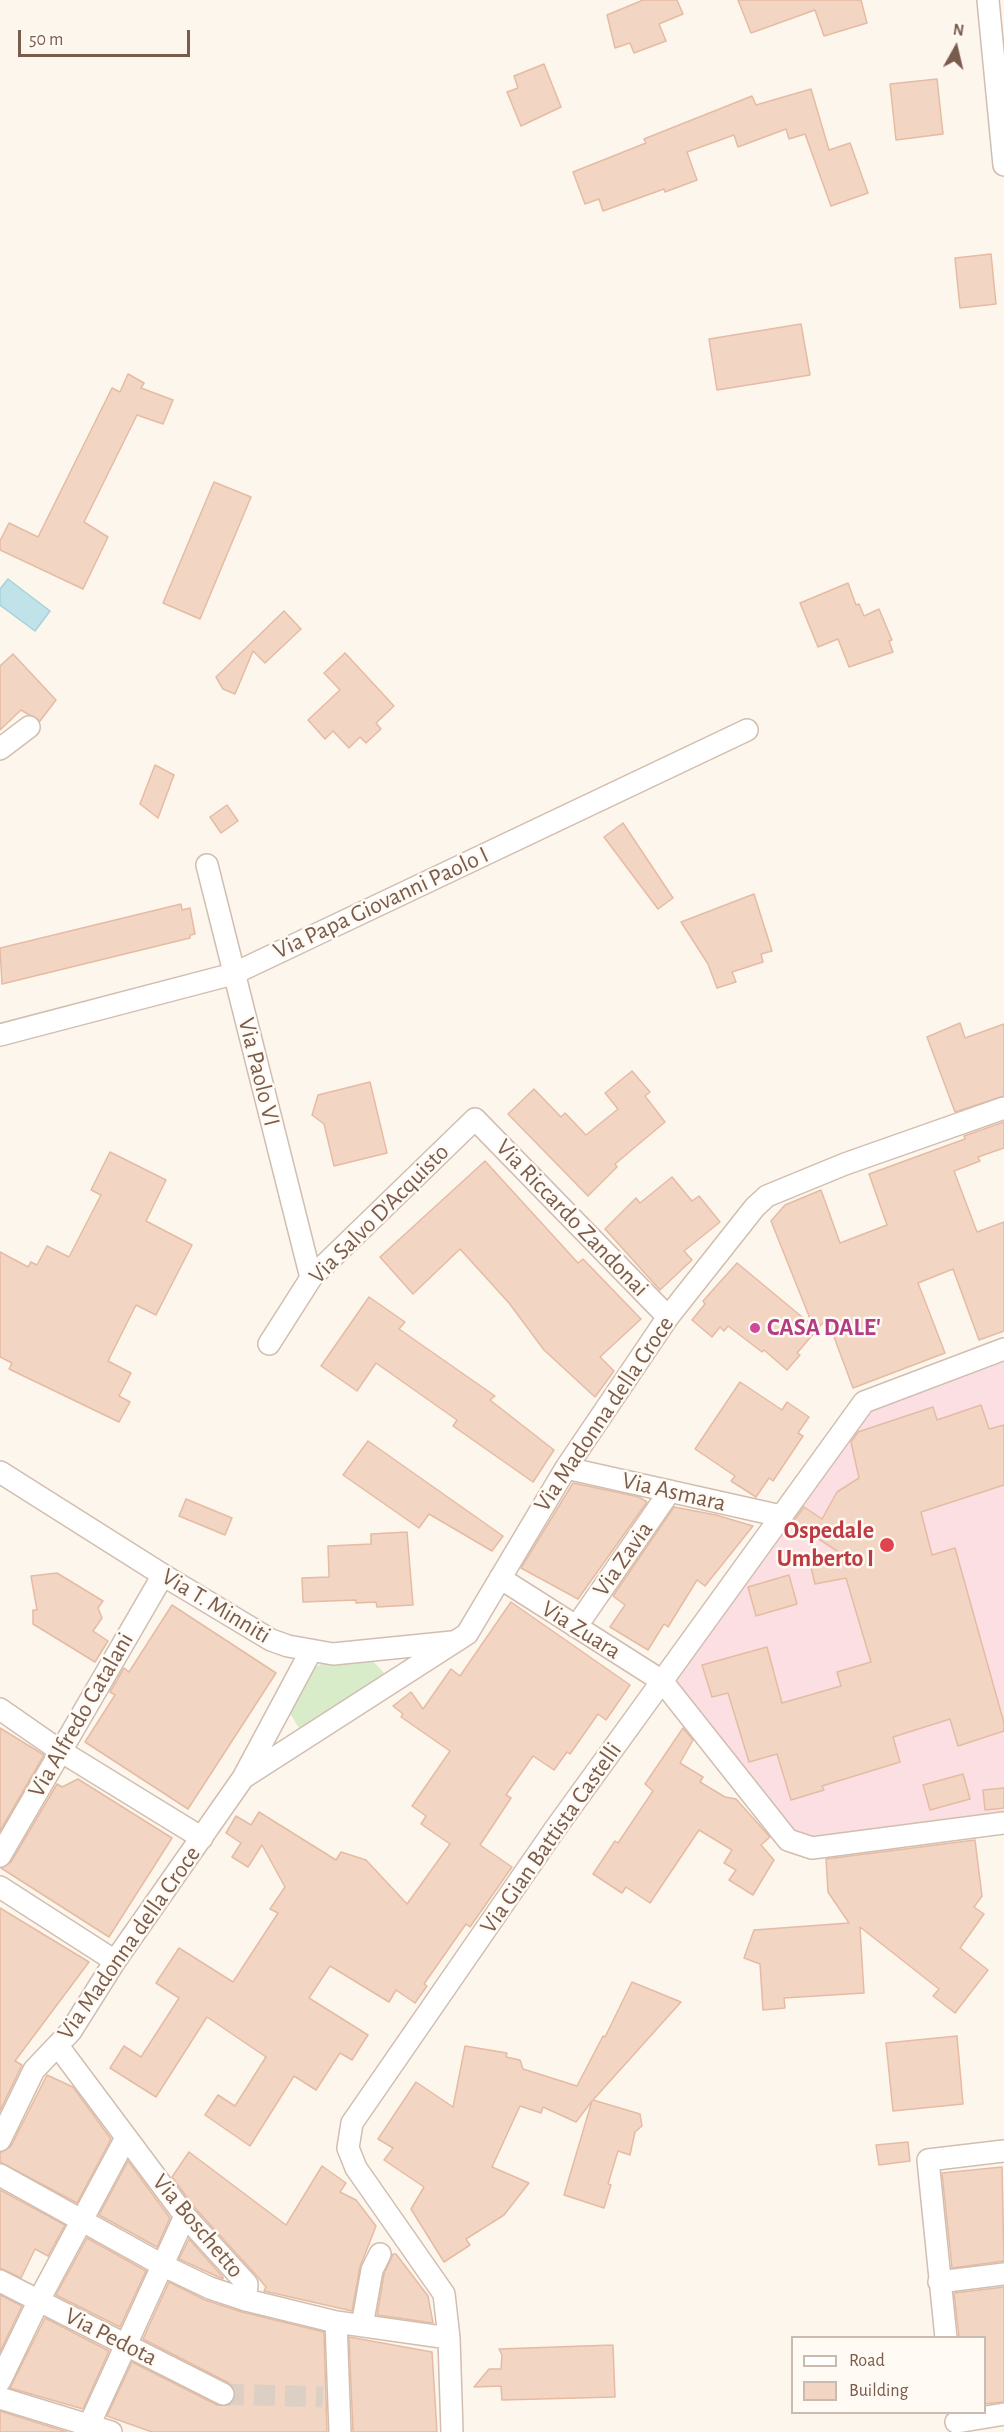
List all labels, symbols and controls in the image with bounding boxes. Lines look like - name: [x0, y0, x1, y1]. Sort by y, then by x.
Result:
- scale bar: [21, 18, 194, 56]
- north arrow: [926, 18, 986, 78]
- text: N: [952, 21, 965, 39]
- text: 50 m: [29, 31, 63, 49]
- street label: Via Papa Giovanni Paolo I: [269, 841, 493, 965]
- street label: Via Paolo VI: [232, 1015, 286, 1129]
- street label: Via Riccardo Zandonai: [490, 1133, 654, 1303]
- street label: Via Salvo D'Acquisto: [303, 1138, 455, 1290]
- street label: Via Madonna della Croce: [528, 1311, 680, 1517]
- place label: CASA DALE': [767, 1314, 881, 1342]
- marker: CASA DALE': [748, 1321, 762, 1335]
- street label: Via Asmara: [619, 1466, 729, 1518]
- street label: Via Zavia: [587, 1516, 659, 1602]
- place label: Ospedale Umberto I: [777, 1517, 874, 1573]
- marker: Ospedale Umberto I: [878, 1536, 896, 1554]
- street label: Via T. Minniti: [156, 1562, 276, 1650]
- street label: Via Zuara: [536, 1594, 626, 1666]
- street label: Via Alfredo Catalani: [22, 1627, 140, 1803]
- street label: Via Gian Battista Castelli: [474, 1737, 628, 1939]
- street label: Via Madonna della Croce: [51, 1841, 207, 2045]
- street label: Via Boschetto: [146, 2168, 250, 2284]
- street label: Via Pedota: [60, 2301, 162, 2373]
- legend: [791, 2336, 986, 2414]
- text: Road: [849, 2352, 885, 2370]
- text: Building: [849, 2382, 908, 2400]

